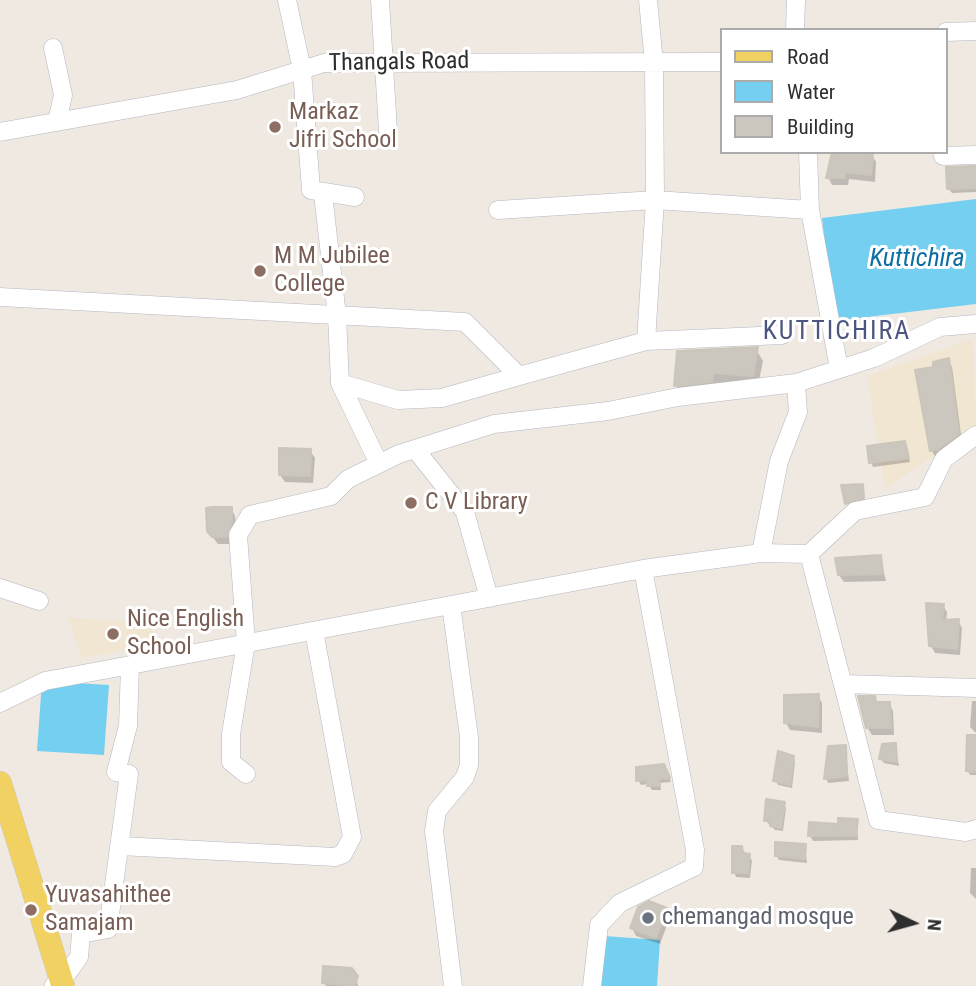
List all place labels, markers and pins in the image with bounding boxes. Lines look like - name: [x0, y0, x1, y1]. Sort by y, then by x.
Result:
- place label: Markaz Jifri School: [289, 99, 397, 155]
- marker: Markaz Jifri School: [267, 119, 283, 135]
- place label: M M Jubilee College: [274, 243, 390, 299]
- marker: M M Jubilee College: [252, 263, 268, 279]
- place label: C V Library: [425, 489, 528, 517]
- marker: C V Library: [403, 495, 419, 511]
- place label: Nice English School: [127, 606, 244, 662]
- marker: Nice English School: [105, 626, 121, 642]
- place label: Yuvasahithee Samajam: [45, 882, 171, 938]
- marker: Yuvasahithee Samajam: [23, 902, 39, 918]
- place label: chemangad mosque: [662, 904, 854, 932]
- marker: chemangad mosque: [640, 910, 656, 926]

